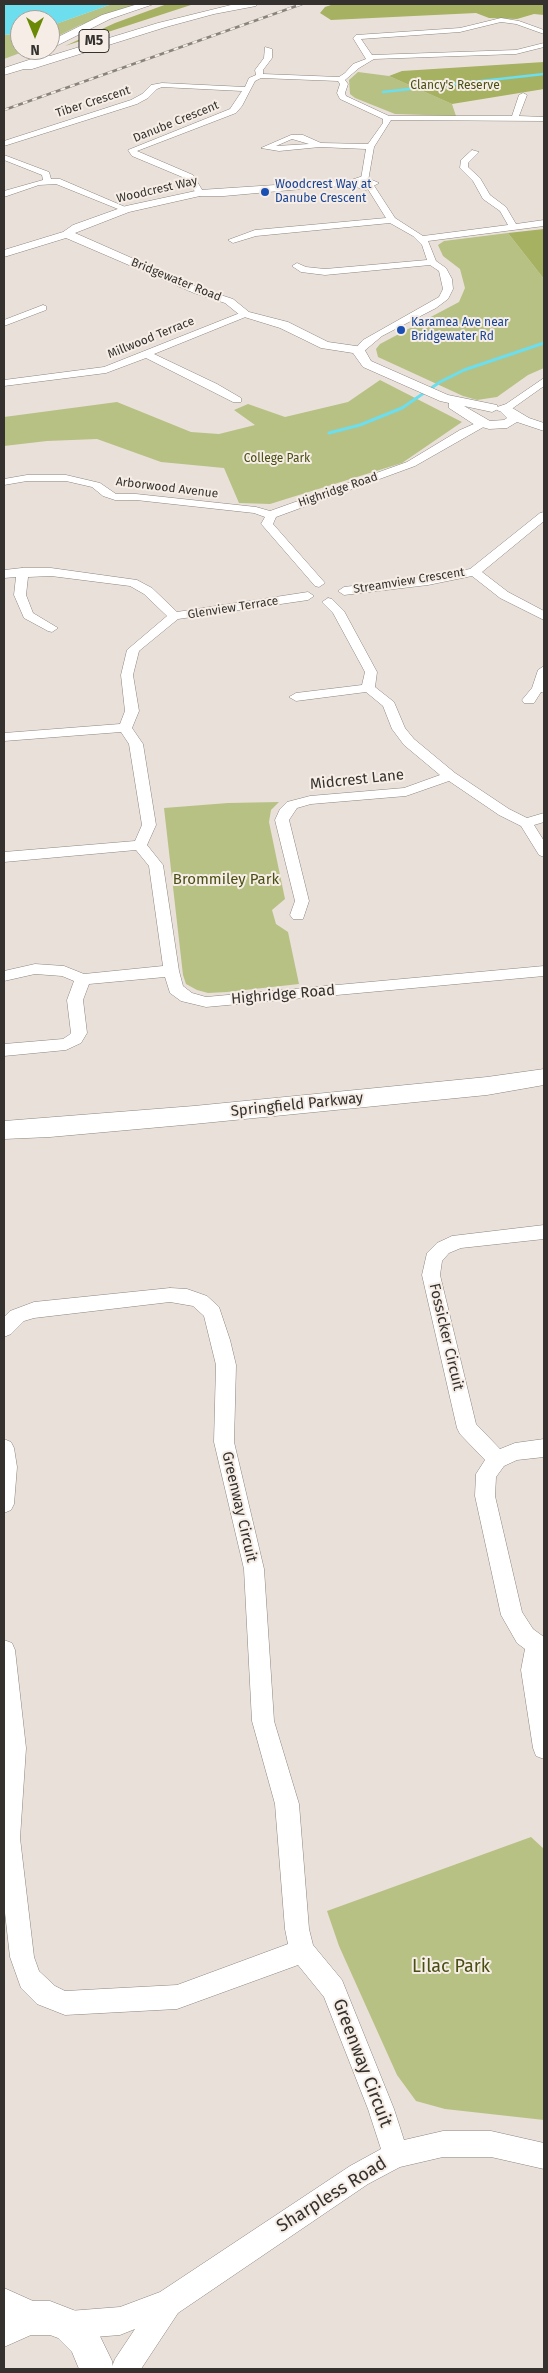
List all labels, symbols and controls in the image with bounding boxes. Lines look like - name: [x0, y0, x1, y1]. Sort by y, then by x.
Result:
- north arrow: [10, 10, 60, 60]
- road number: M5: [79, 29, 109, 52]
- text: N: [30, 41, 40, 58]
- park label: Clancy's Reserve: [410, 79, 500, 93]
- street label: Tiber Crescent: [54, 83, 132, 121]
- street label: Danube Crescent: [131, 98, 221, 146]
- street label: Woodcrest Way: [115, 174, 199, 206]
- place label: Woodcrest Way at Danube Crescent: [275, 178, 371, 206]
- marker: Woodcrest Way at Danube Crescent: [259, 186, 271, 198]
- street label: Bridgewater Road: [129, 255, 223, 305]
- street label: Millwood Terrace: [106, 314, 196, 362]
- place label: Karamea Ave near Bridgewater Rd: [411, 316, 509, 344]
- marker: Karamea Ave near Bridgewater Rd: [395, 324, 407, 336]
- park label: College Park: [244, 452, 310, 466]
- street label: Highridge Road: [296, 470, 380, 510]
- street label: Arborwood Avenue: [115, 475, 219, 501]
- street label: Streamview Crescent: [352, 565, 466, 597]
- street label: Glenview Terrace: [187, 594, 279, 622]
- street label: Midcrest Lane: [309, 766, 405, 794]
- park label: Brommiley Park: [173, 871, 279, 889]
- street label: Highridge Road: [230, 981, 336, 1009]
- street label: Springfield Parkway: [230, 1089, 364, 1121]
- street label: Fossicker Circuit: [425, 1282, 467, 1392]
- street label: Greenway Circuit: [218, 1450, 260, 1564]
- park label: Lilac Park: [412, 1956, 490, 1978]
- street label: Greenway Circuit: [328, 1996, 396, 2130]
- street label: Sharpless Road: [273, 2153, 391, 2237]

